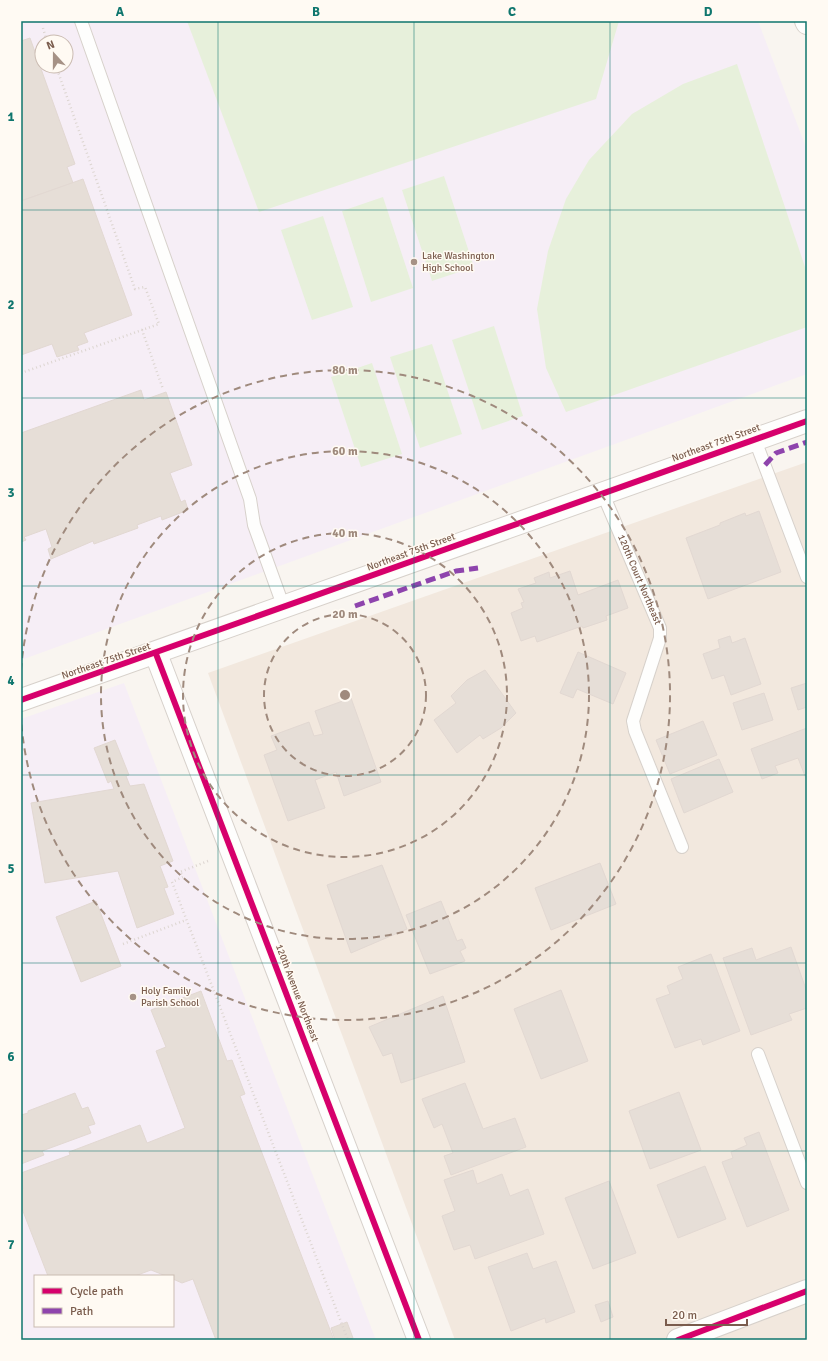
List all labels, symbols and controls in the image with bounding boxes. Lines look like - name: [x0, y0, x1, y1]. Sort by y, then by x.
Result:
- text: A: [116, 4, 125, 20]
- text: B: [312, 4, 320, 20]
- text: C: [508, 4, 516, 20]
- text: D: [704, 4, 713, 20]
- north arrow: [34, 34, 74, 74]
- text: N: [45, 38, 56, 53]
- text: 1: [7, 109, 15, 125]
- place label: Lake Washington High School: [422, 250, 495, 274]
- marker: Lake Washington High School: [409, 257, 419, 267]
- text: 2: [7, 297, 15, 313]
- text: 80 m: [332, 363, 358, 378]
- street label: Northeast 75th Street: [670, 421, 762, 465]
- text: 60 m: [332, 444, 358, 459]
- text: 3: [7, 485, 15, 501]
- text: 40 m: [332, 526, 358, 541]
- street label: Northeast 75th Street: [365, 530, 457, 574]
- street label: 120th Court Northeast: [615, 533, 664, 627]
- text: 20 m: [332, 607, 358, 622]
- street label: Northeast 75th Street: [60, 640, 152, 682]
- text: 4: [7, 673, 15, 689]
- centre of rings: [338, 688, 352, 702]
- text: 5: [7, 861, 15, 877]
- street label: 120th Avenue Northeast: [273, 942, 321, 1044]
- place label: Holy Family Parish School: [141, 985, 199, 1009]
- marker: Holy Family Parish School: [128, 992, 138, 1002]
- text: 6: [7, 1049, 15, 1065]
- text: 7: [7, 1237, 15, 1253]
- legend: [34, 1275, 174, 1327]
- text: Cycle path: [70, 1284, 123, 1299]
- scale bar: [666, 1301, 747, 1327]
- text: Path: [70, 1304, 93, 1319]
- text: 20 m: [672, 1308, 697, 1323]

